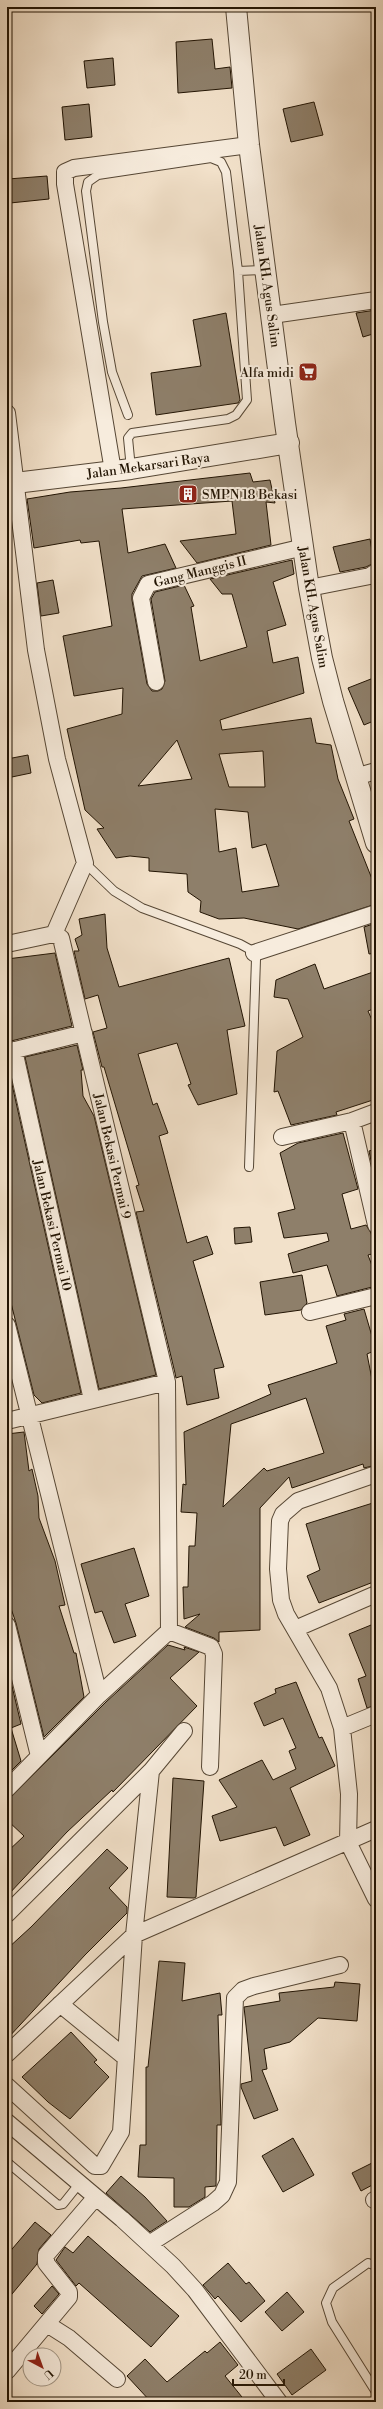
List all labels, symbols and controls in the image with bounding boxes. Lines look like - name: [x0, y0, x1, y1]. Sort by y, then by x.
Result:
- street label: Jalan KH. Agus Salim: [250, 223, 284, 349]
- supermarket icon: Alfa midi: [297, 361, 319, 383]
- place label: Alfa midi: [239, 365, 294, 381]
- street label: Jalan Mekarsari Raya: [85, 449, 211, 483]
- building icon: SMPN 18 Bekasi: [177, 483, 199, 505]
- place label: SMPN 18 Bekasi: [202, 487, 298, 503]
- street label: Jalan KH. Agus Salim: [294, 544, 332, 670]
- street label: Gang Manggis II: [152, 553, 248, 591]
- street label: Jalan Bekasi Permai 9: [90, 1091, 134, 1221]
- street label: Jalan Bekasi Permai 10: [29, 1157, 75, 1293]
- north arrow: [22, 2347, 62, 2387]
- scale bar: [233, 2361, 284, 2387]
- text: U: [40, 2366, 56, 2382]
- text: 20 m: [239, 2368, 267, 2383]

